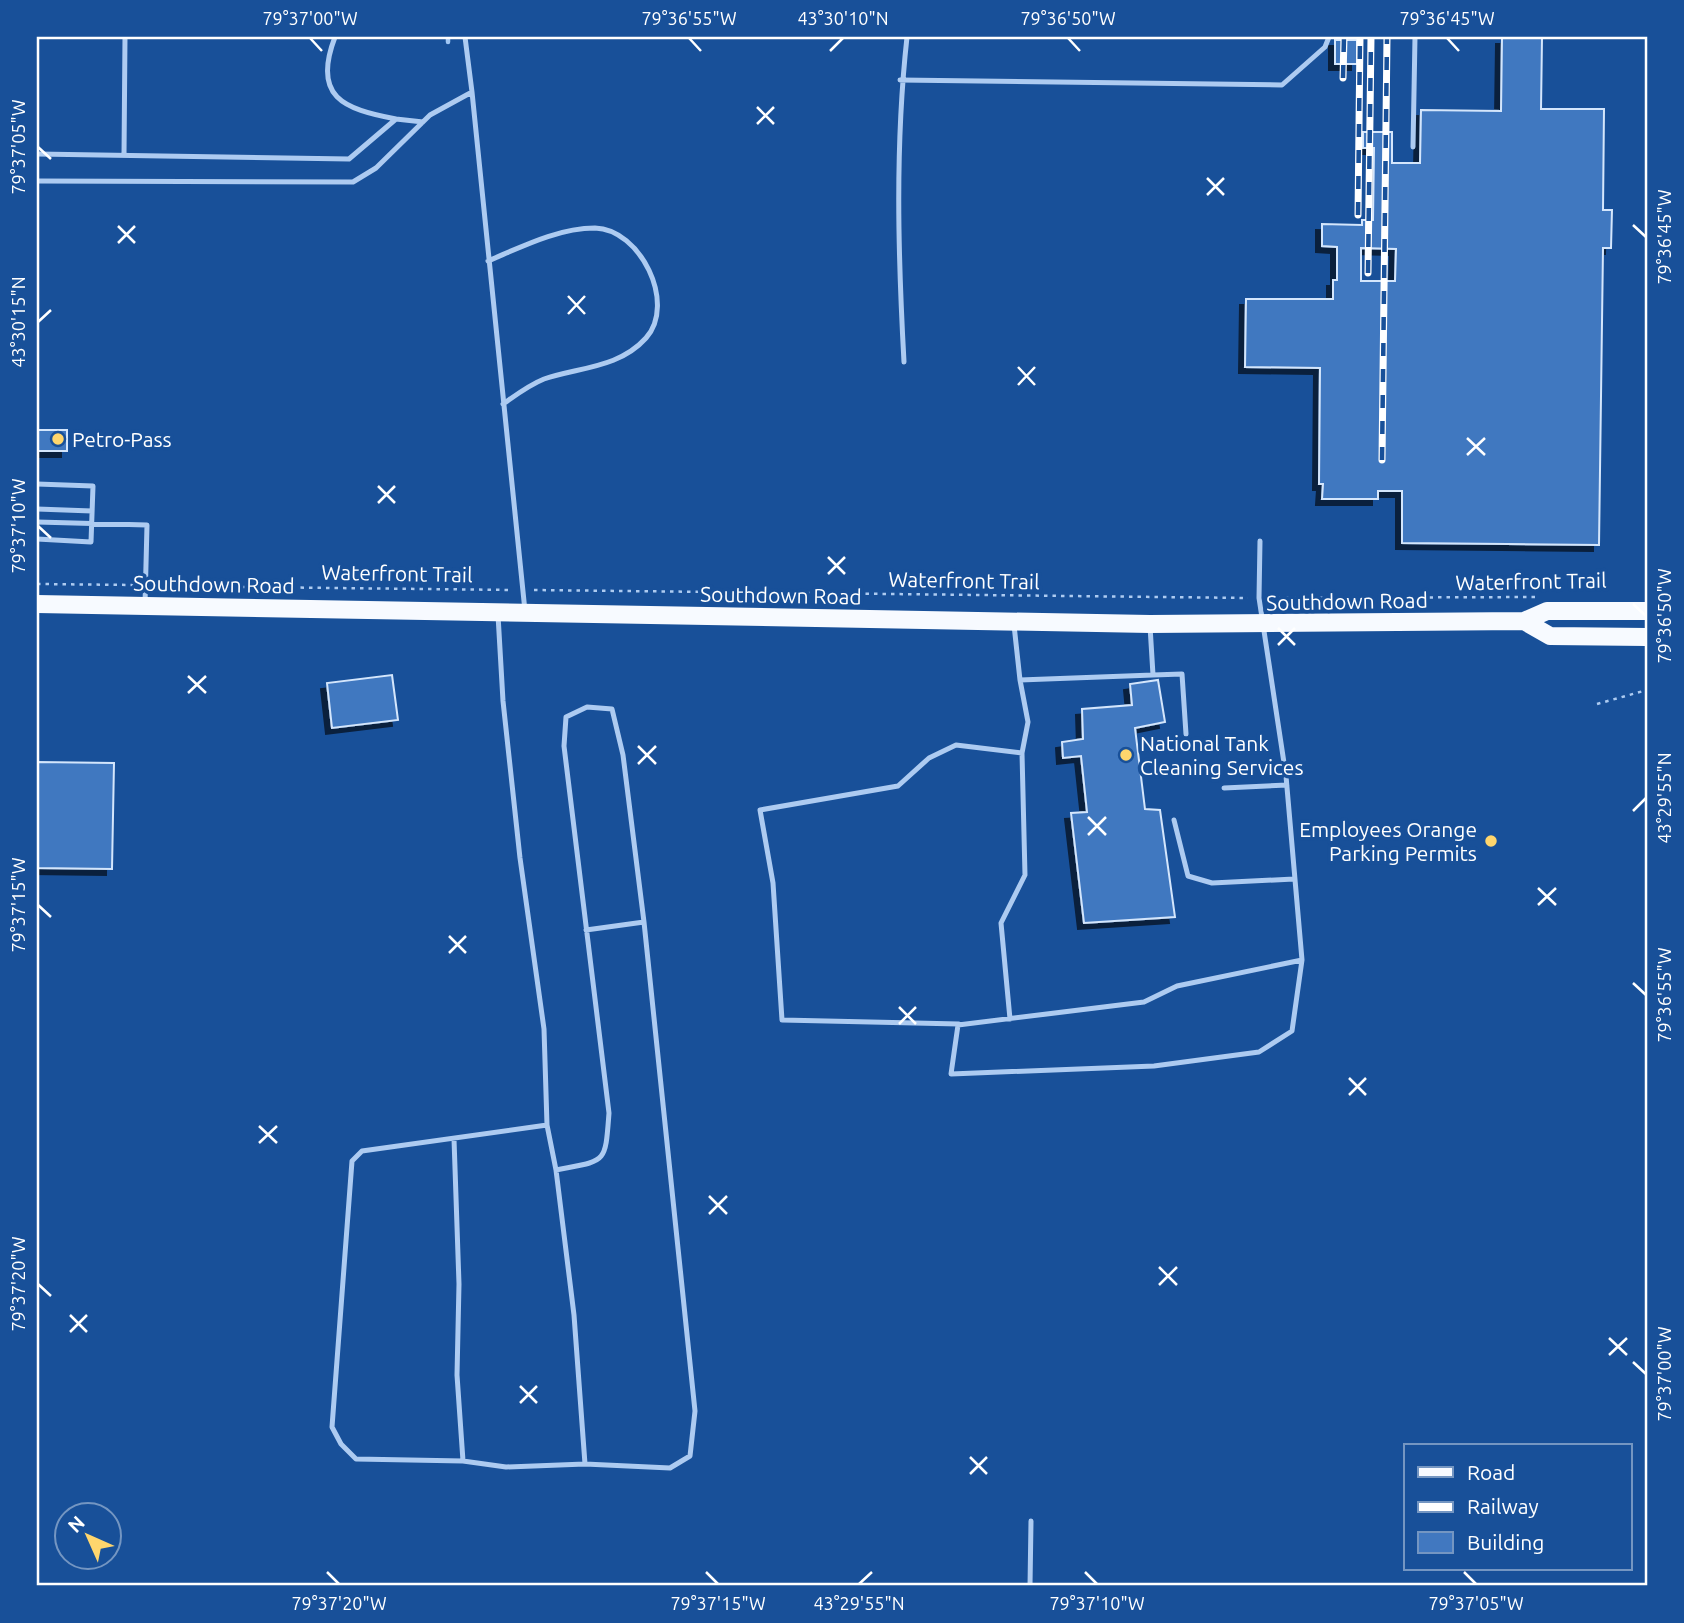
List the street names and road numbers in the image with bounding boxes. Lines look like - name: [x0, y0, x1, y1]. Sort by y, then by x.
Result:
- street label: Waterfront Trail: [321, 560, 473, 586]
- street label: Waterfront Trail: [888, 567, 1040, 593]
- street label: Waterfront Trail: [1455, 568, 1607, 594]
- street label: Southdown Road: [133, 571, 295, 597]
- street label: Southdown Road: [700, 582, 862, 608]
- street label: Southdown Road: [1266, 588, 1428, 614]

